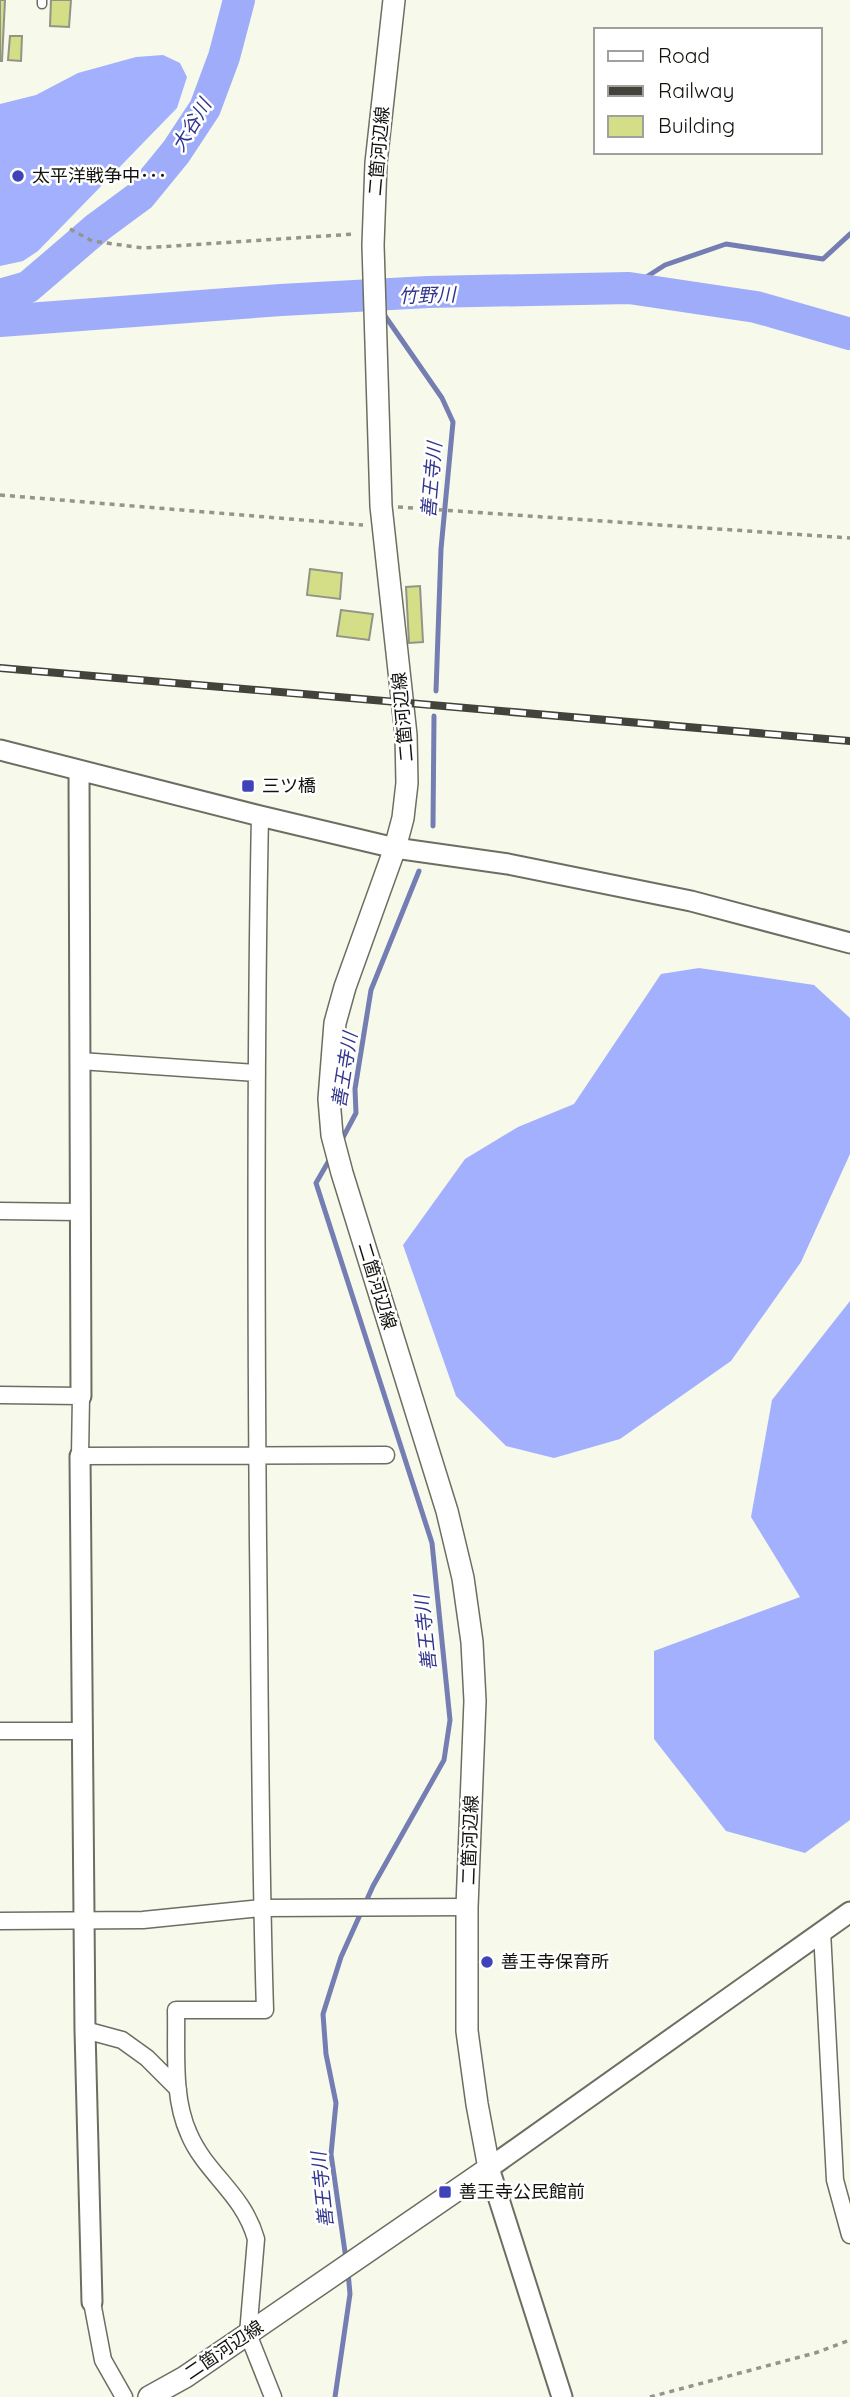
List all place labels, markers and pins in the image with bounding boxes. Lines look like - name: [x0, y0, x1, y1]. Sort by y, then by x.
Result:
- place label: 太平洋戦争中･･･: [32, 164, 167, 187]
- marker: 太平洋戦争中･･･: [10, 168, 26, 184]
- place label: 三ツ橋: [262, 774, 316, 797]
- marker: 三ツ橋: [240, 778, 256, 794]
- place label: 善王寺保育所: [501, 1950, 609, 1973]
- marker: 善王寺保育所: [479, 1954, 495, 1970]
- place label: 善王寺公民館前: [459, 2180, 585, 2203]
- marker: 善王寺公民館前: [437, 2184, 453, 2200]

